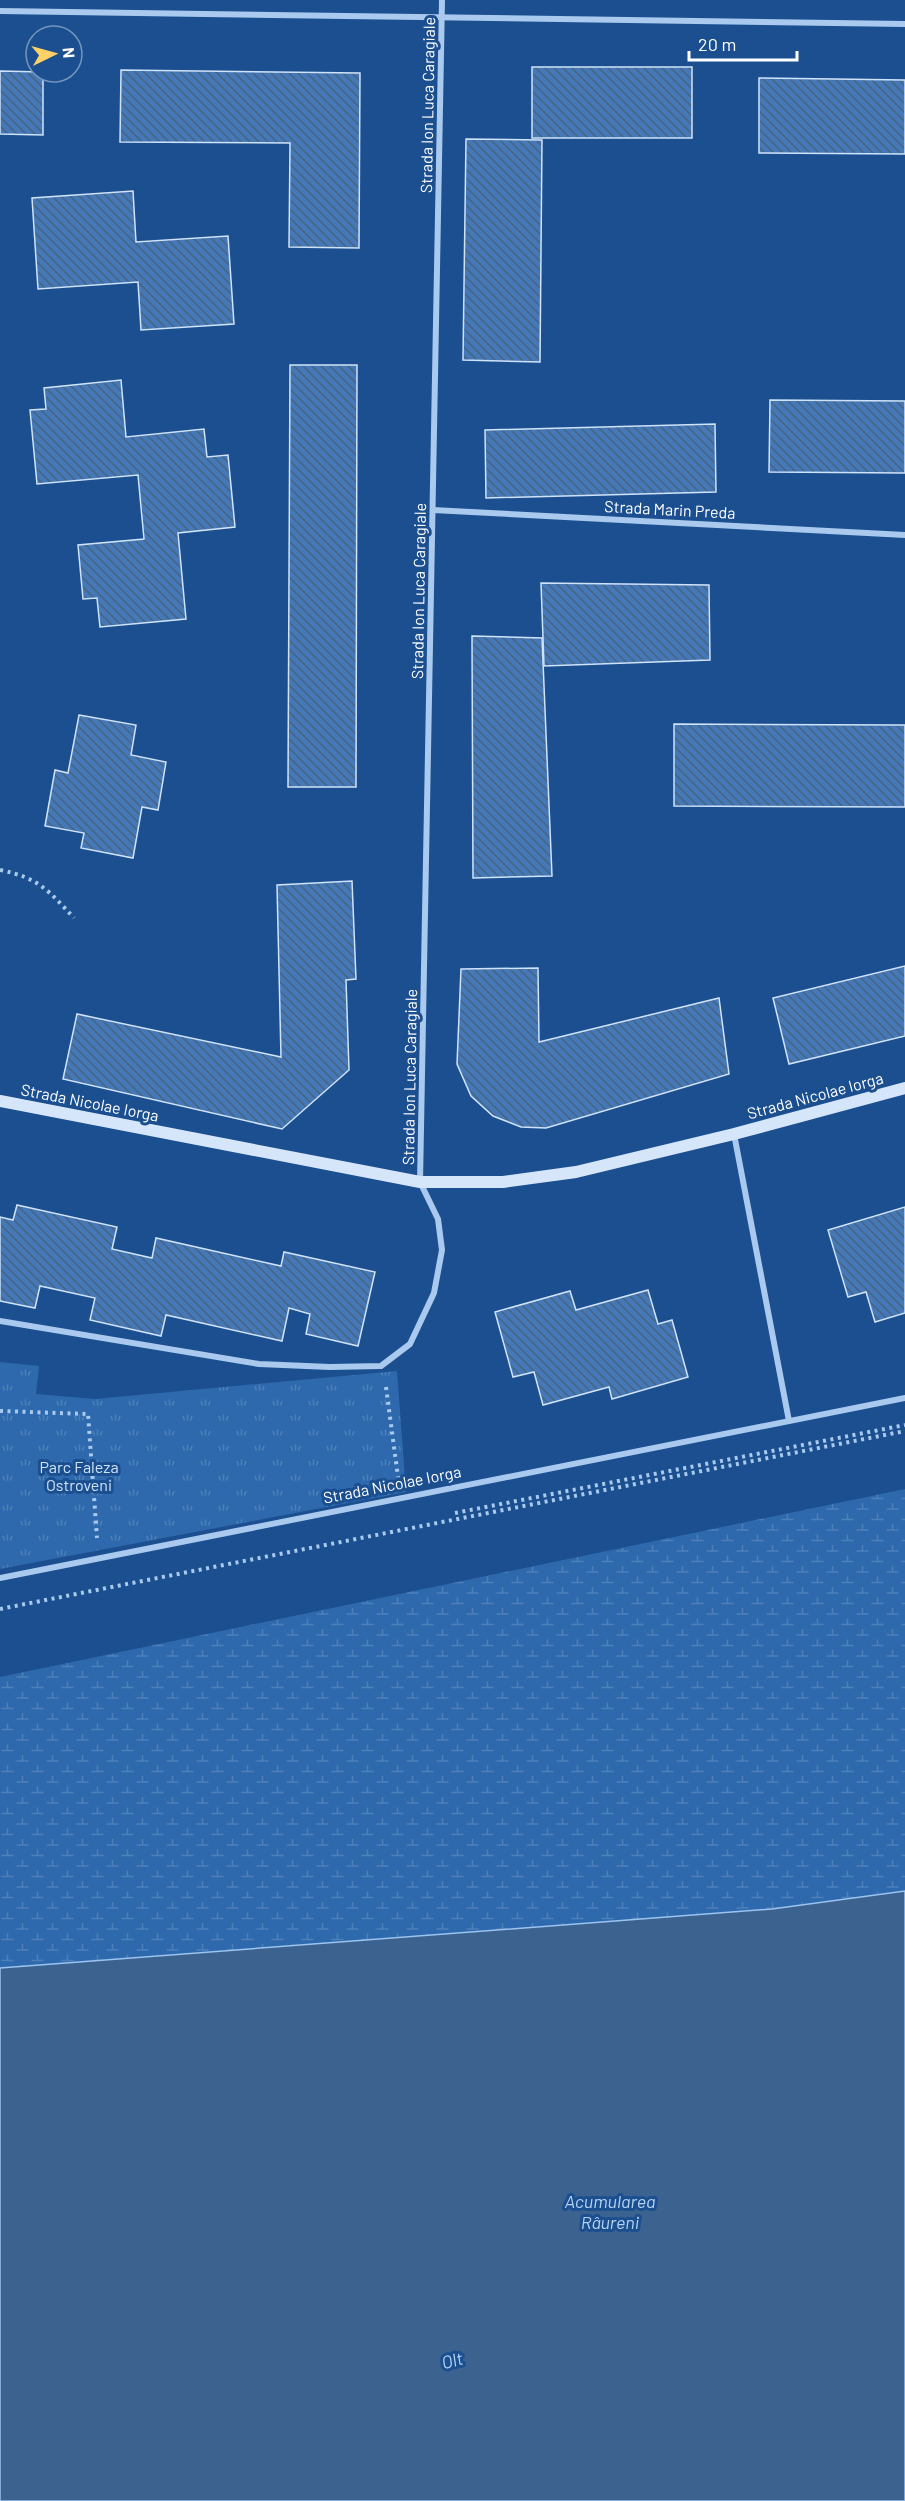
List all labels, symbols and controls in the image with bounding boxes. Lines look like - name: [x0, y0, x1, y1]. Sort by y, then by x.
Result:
- street label: Strada Ion Luca Caragiale: [416, 17, 438, 193]
- north arrow: [24, 24, 84, 84]
- scale bar: [689, 24, 797, 62]
- text: 20 m: [698, 33, 736, 55]
- text: N: [60, 47, 79, 59]
- street label: Strada Marin Preda: [604, 496, 736, 522]
- street label: Strada Ion Luca Caragiale: [407, 503, 429, 679]
- street label: Strada Ion Luca Caragiale: [398, 989, 420, 1165]
- street label: Strada Nicolae Iorga: [745, 1068, 885, 1122]
- street label: Strada Nicolae Iorga: [19, 1079, 161, 1125]
- park label: Parc Faleza Ostroveni: [39, 1457, 119, 1494]
- street label: Strada Nicolae Iorga: [321, 1461, 463, 1507]
- water label: Acumularea Râureni: [564, 2190, 656, 2233]
- water label: Olt: [439, 2346, 466, 2373]

